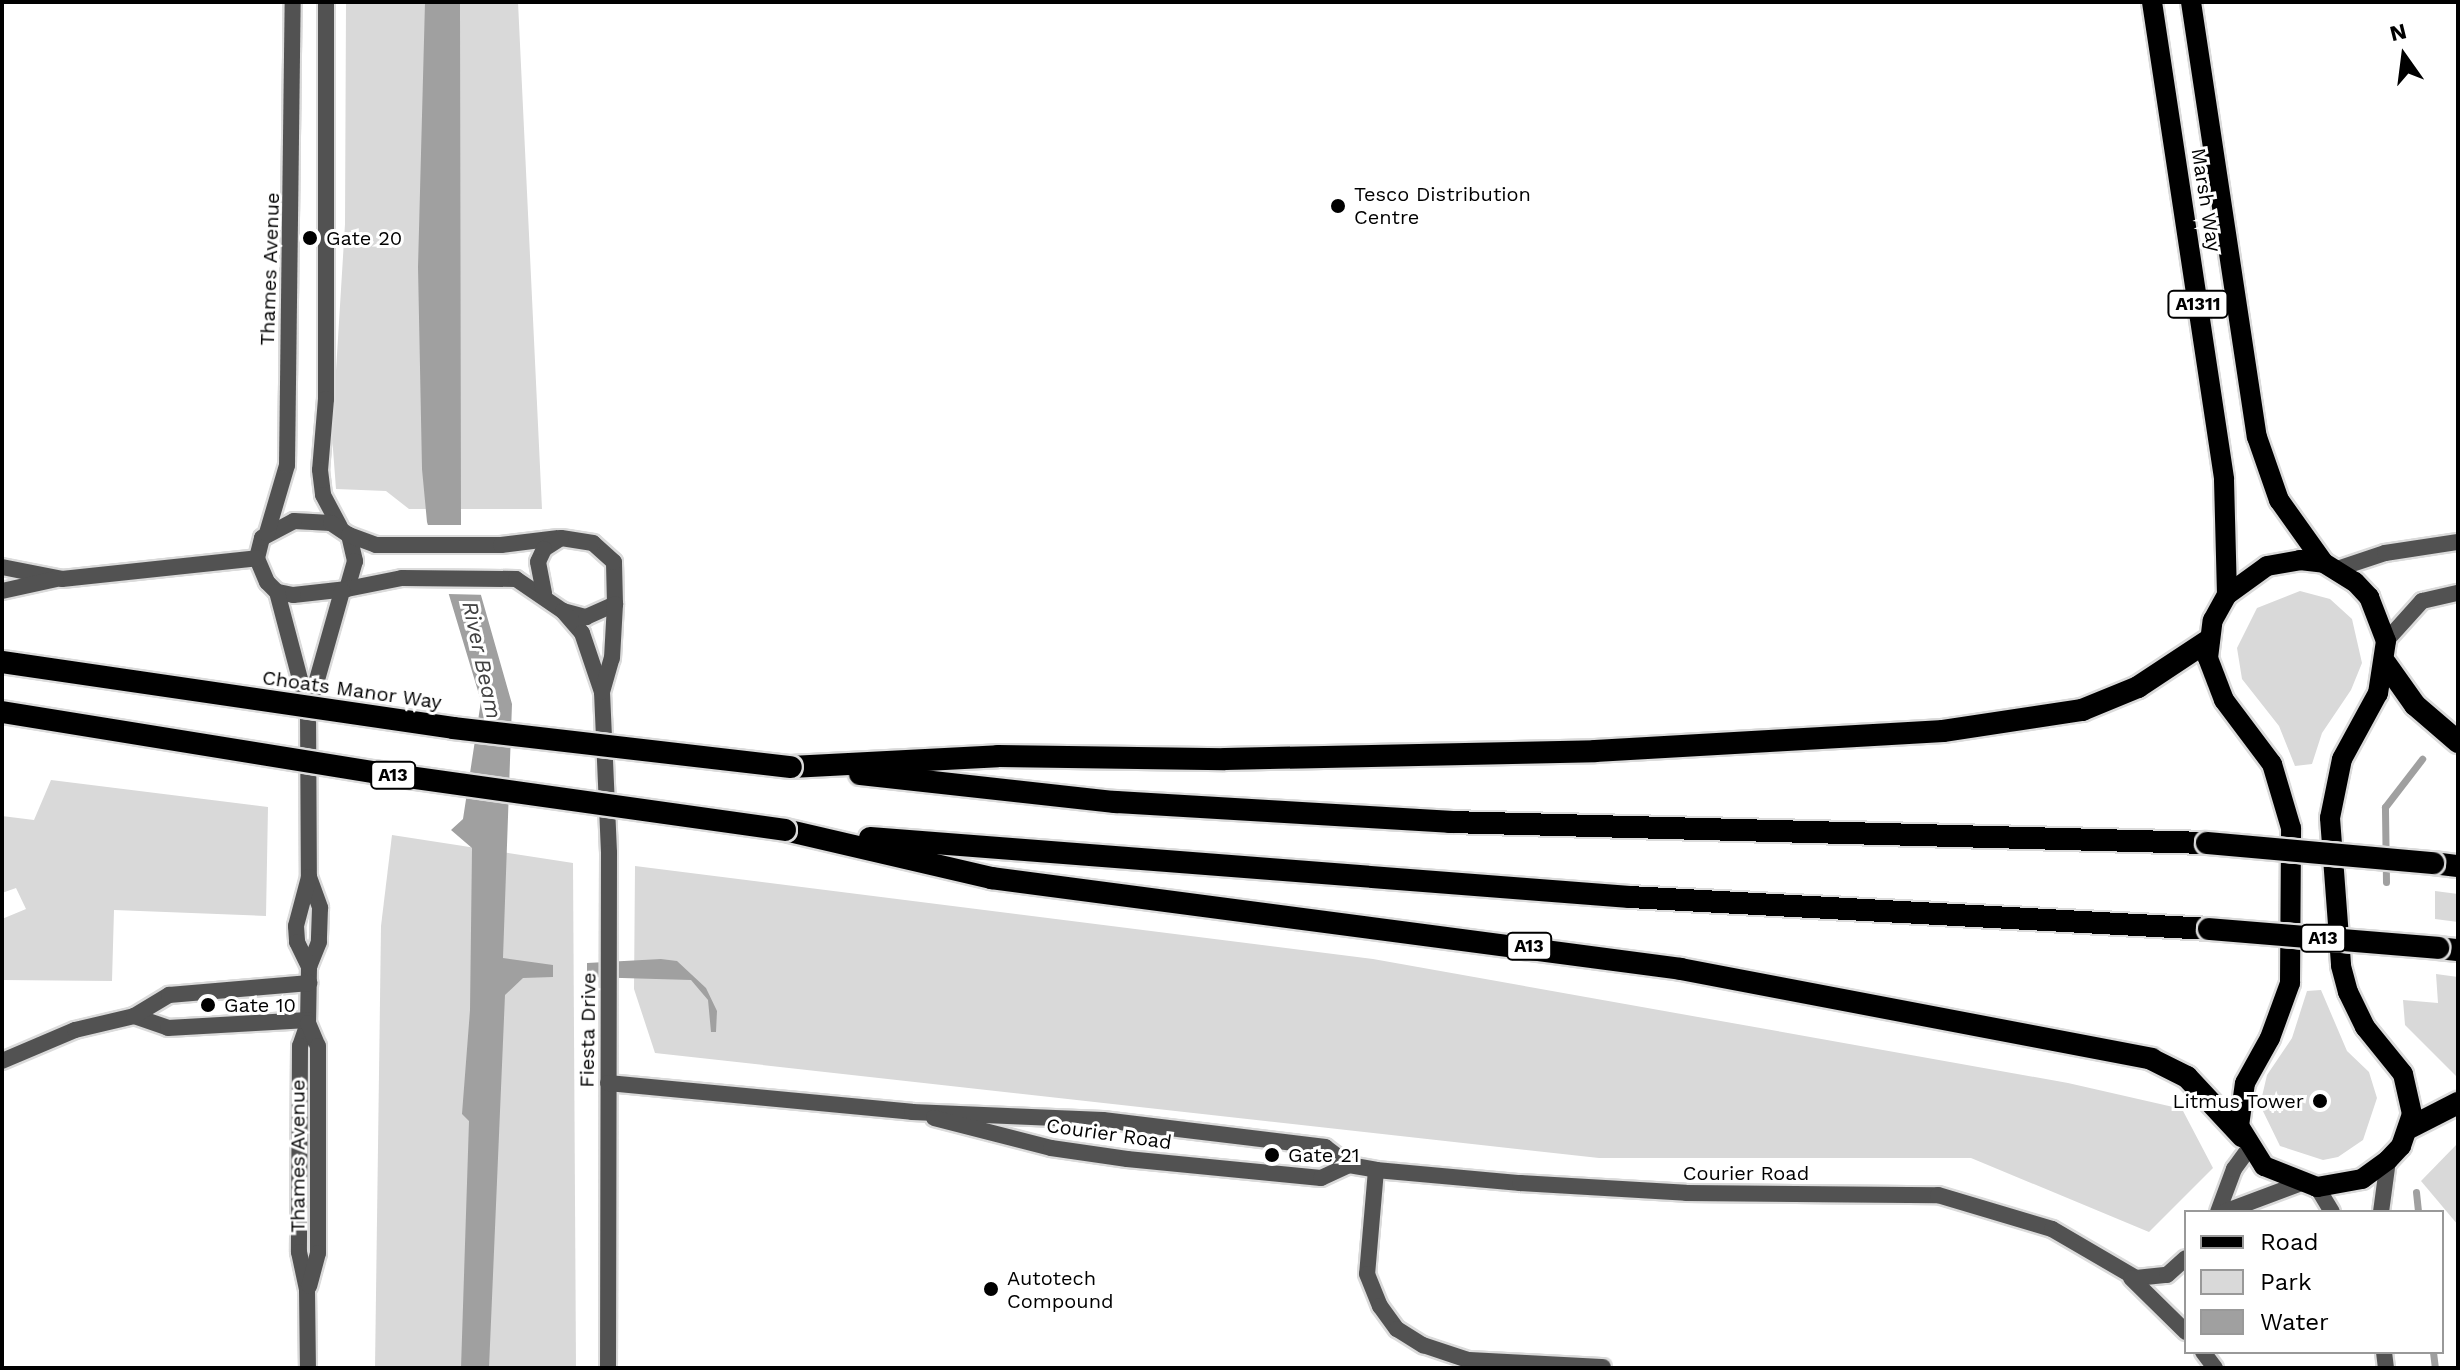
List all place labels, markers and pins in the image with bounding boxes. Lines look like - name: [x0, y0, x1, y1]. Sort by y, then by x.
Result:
- place label: Tesco Distribution Centre: [1354, 182, 1531, 229]
- marker: Tesco Distribution Centre: [1329, 197, 1347, 215]
- place label: Gate 20: [326, 226, 402, 250]
- marker: Gate 20: [301, 229, 319, 247]
- place label: Gate 10: [224, 993, 296, 1017]
- marker: Gate 10: [199, 996, 217, 1014]
- place label: Litmus Tower: [2172, 1089, 2304, 1113]
- marker: Litmus Tower: [2311, 1092, 2329, 1110]
- place label: Gate 21: [1288, 1143, 1360, 1167]
- marker: Gate 21: [1263, 1146, 1281, 1164]
- place label: Autotech Compound: [1007, 1266, 1114, 1313]
- marker: Autotech Compound: [982, 1280, 1000, 1298]

